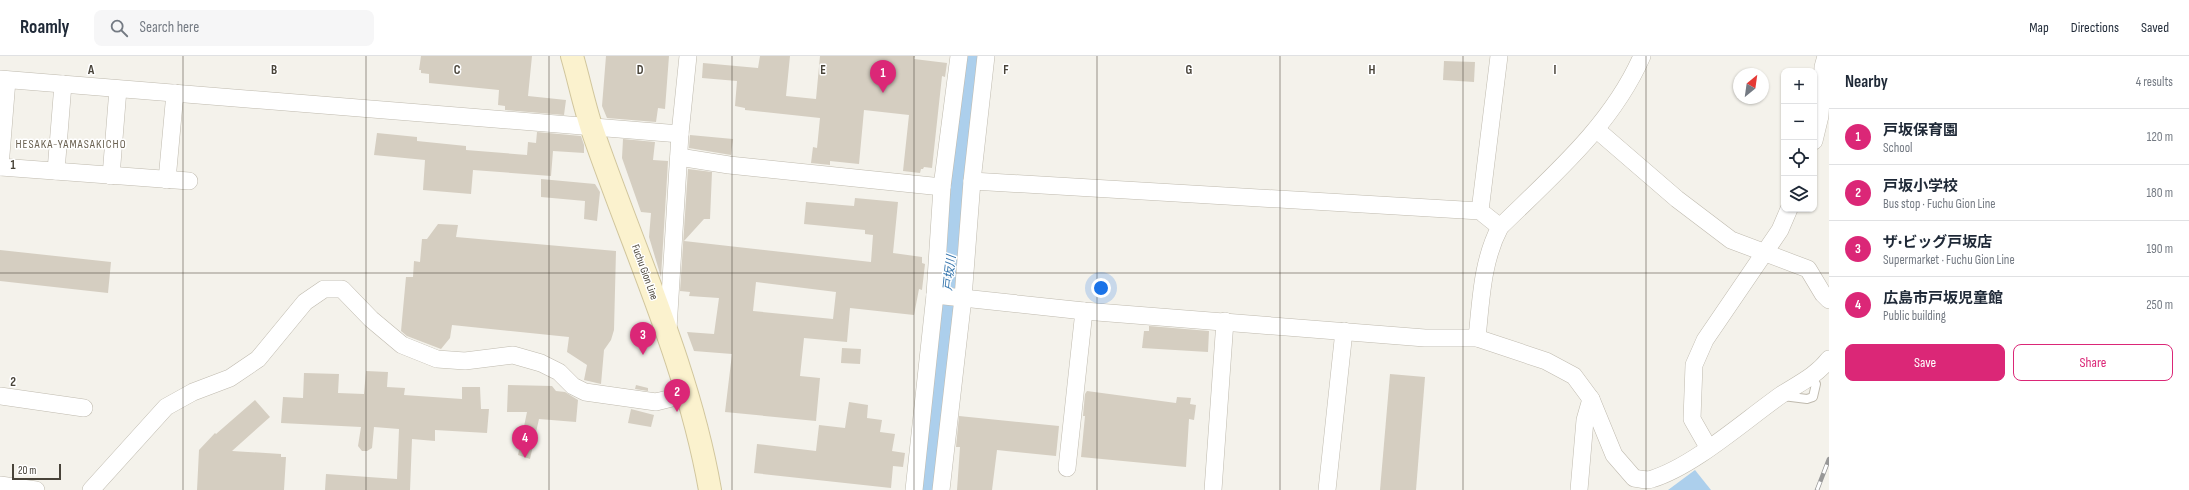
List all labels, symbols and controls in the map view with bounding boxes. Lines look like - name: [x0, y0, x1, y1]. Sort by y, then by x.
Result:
- search box: [94, 10, 374, 46]
- text: Roamly: [20, 16, 70, 39]
- icon: search: [108, 17, 130, 39]
- text: Search here: [140, 18, 199, 37]
- text: Map: [2029, 19, 2049, 36]
- text: Directions: [2071, 19, 2119, 36]
- text: Saved: [2141, 19, 2169, 36]
- pin: 1: [870, 60, 896, 93]
- text: A: [87, 62, 95, 78]
- text: B: [271, 62, 277, 78]
- text: C: [454, 62, 461, 78]
- text: D: [637, 62, 644, 78]
- text: E: [820, 62, 826, 78]
- text: F: [1003, 62, 1009, 78]
- text: G: [1186, 62, 1193, 78]
- text: H: [1369, 62, 1376, 78]
- text: I: [1554, 62, 1557, 78]
- north arrow: [1733, 68, 1769, 104]
- map controls: [1781, 68, 1817, 212]
- button: +: [1781, 68, 1817, 104]
- text: Nearby: [1845, 72, 1888, 92]
- text: 4 results: [2136, 74, 2173, 90]
- button: −: [1781, 104, 1817, 140]
- text: 戸坂保育園: [1883, 121, 1958, 140]
- text: 1: [1855, 129, 1861, 145]
- text: 120 m: [2147, 129, 2173, 145]
- district label: HESAKA-YAMASAKICHO: [15, 137, 127, 152]
- button: locate: [1781, 140, 1817, 176]
- text: School: [1883, 140, 1913, 156]
- text: 1: [10, 157, 16, 173]
- button: layers: [1781, 176, 1817, 212]
- text: 戸坂小学校: [1883, 177, 1958, 196]
- text: 2: [1855, 185, 1861, 201]
- text: 180 m: [2147, 185, 2173, 201]
- text: Bus stop · Fuchu Gion Line: [1883, 196, 1996, 212]
- text: ザ•ビッグ戸坂店: [1883, 233, 1992, 252]
- text: 3: [1855, 241, 1861, 257]
- text: 190 m: [2146, 241, 2173, 257]
- street label: Fuchu Gion Line: [629, 243, 661, 301]
- water label: 戸坂川: [941, 252, 960, 292]
- text: Supermarket · Fuchu Gion Line: [1883, 252, 2015, 268]
- your location: [1091, 278, 1111, 298]
- text: 広島市戸坂児童館: [1883, 289, 2003, 308]
- text: 4: [1855, 297, 1861, 313]
- text: 250 m: [2146, 297, 2173, 313]
- text: Public building: [1883, 308, 1946, 324]
- pin: 3: [630, 322, 656, 355]
- button: Save: [1845, 344, 2005, 381]
- button: Share: [2013, 344, 2173, 381]
- text: 2: [10, 374, 16, 390]
- pin: 2: [664, 379, 690, 412]
- pin: 4: [512, 425, 538, 458]
- scale bar: [12, 462, 61, 481]
- text: 20 m: [18, 464, 36, 477]

